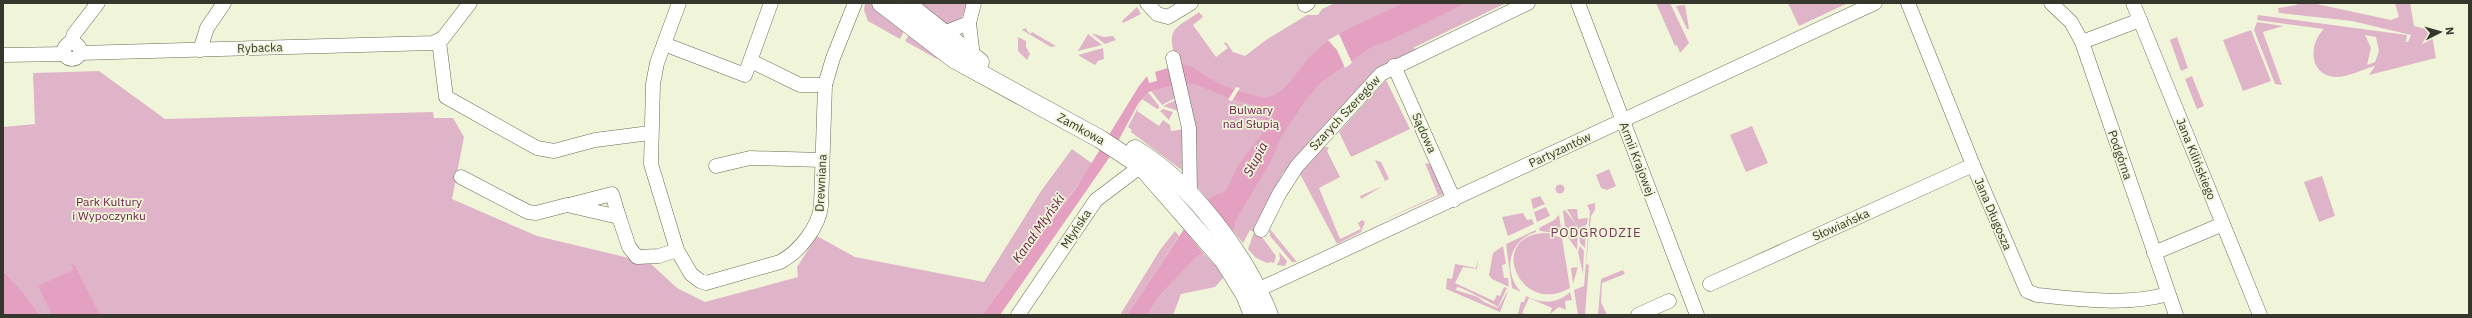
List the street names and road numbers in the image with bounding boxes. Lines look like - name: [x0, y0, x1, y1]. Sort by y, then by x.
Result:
- street label: Rybacka: [237, 39, 284, 56]
- street label: Szarych Szeregów: [1306, 72, 1383, 153]
- street label: Zamkowa: [1055, 109, 1108, 148]
- street label: Sądowa: [1409, 110, 1440, 156]
- street label: Jana Kilińskiego: [2173, 116, 2220, 202]
- street label: Armii Krajowej: [1616, 120, 1658, 198]
- street label: Podgórna: [2105, 128, 2136, 182]
- street label: Partyzantów: [1526, 129, 1593, 171]
- street label: Drewniana: [812, 153, 830, 212]
- street label: Jana Długosza: [1971, 175, 2016, 253]
- street label: Słowiańska: [1810, 205, 1872, 244]
- street label: Młyńska: [1057, 206, 1095, 251]

